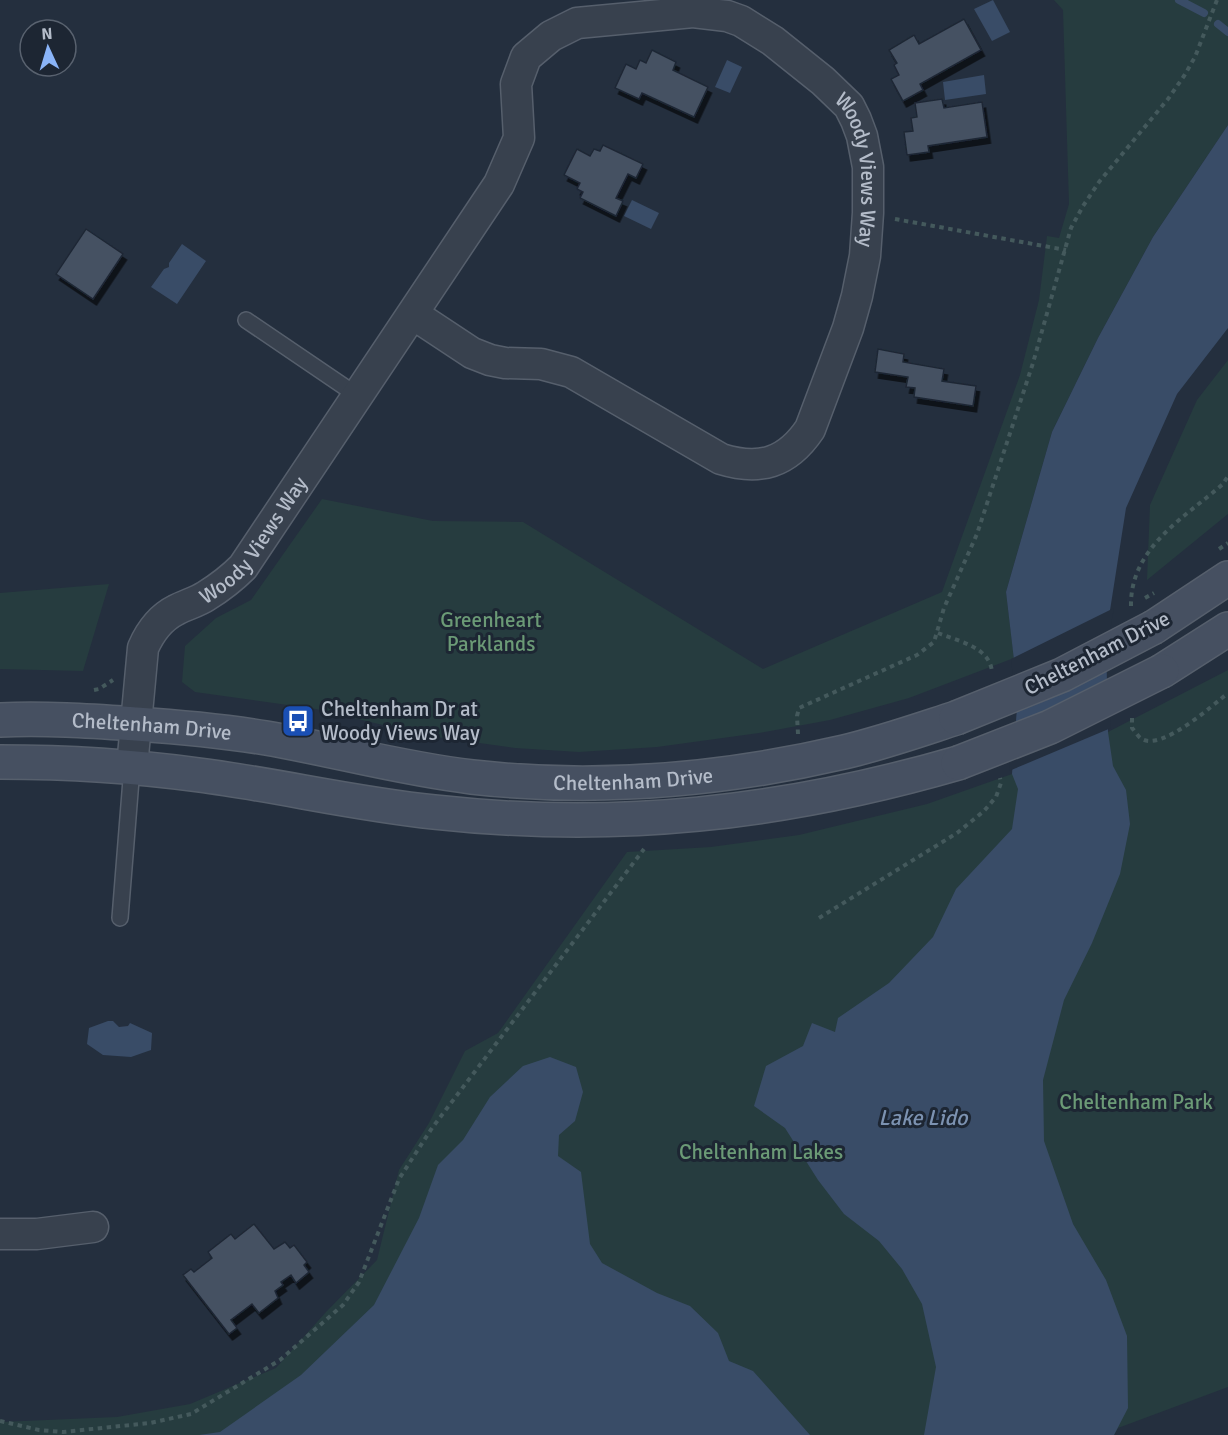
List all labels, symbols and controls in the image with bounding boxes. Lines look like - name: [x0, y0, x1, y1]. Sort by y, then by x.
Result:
- north arrow: [18, 18, 78, 78]
- text: N: [41, 24, 53, 44]
- street label: Woody Views Way: [830, 87, 881, 248]
- street label: Woody Views Way: [194, 471, 313, 610]
- street label: Cheltenham Drive: [1020, 605, 1174, 701]
- park label: Greenheart Parklands: [440, 607, 542, 657]
- place label: Cheltenham Dr at Woody Views Way: [321, 696, 480, 746]
- bus stop icon: Cheltenham Dr at Woody Views Way: [280, 703, 316, 739]
- street label: Cheltenham Drive: [71, 707, 233, 746]
- street label: Cheltenham Drive: [553, 762, 714, 796]
- park label: Cheltenham Park: [1059, 1089, 1213, 1115]
- water label: Lake Lido: [878, 1104, 969, 1131]
- park label: Cheltenham Lakes: [679, 1139, 843, 1165]

